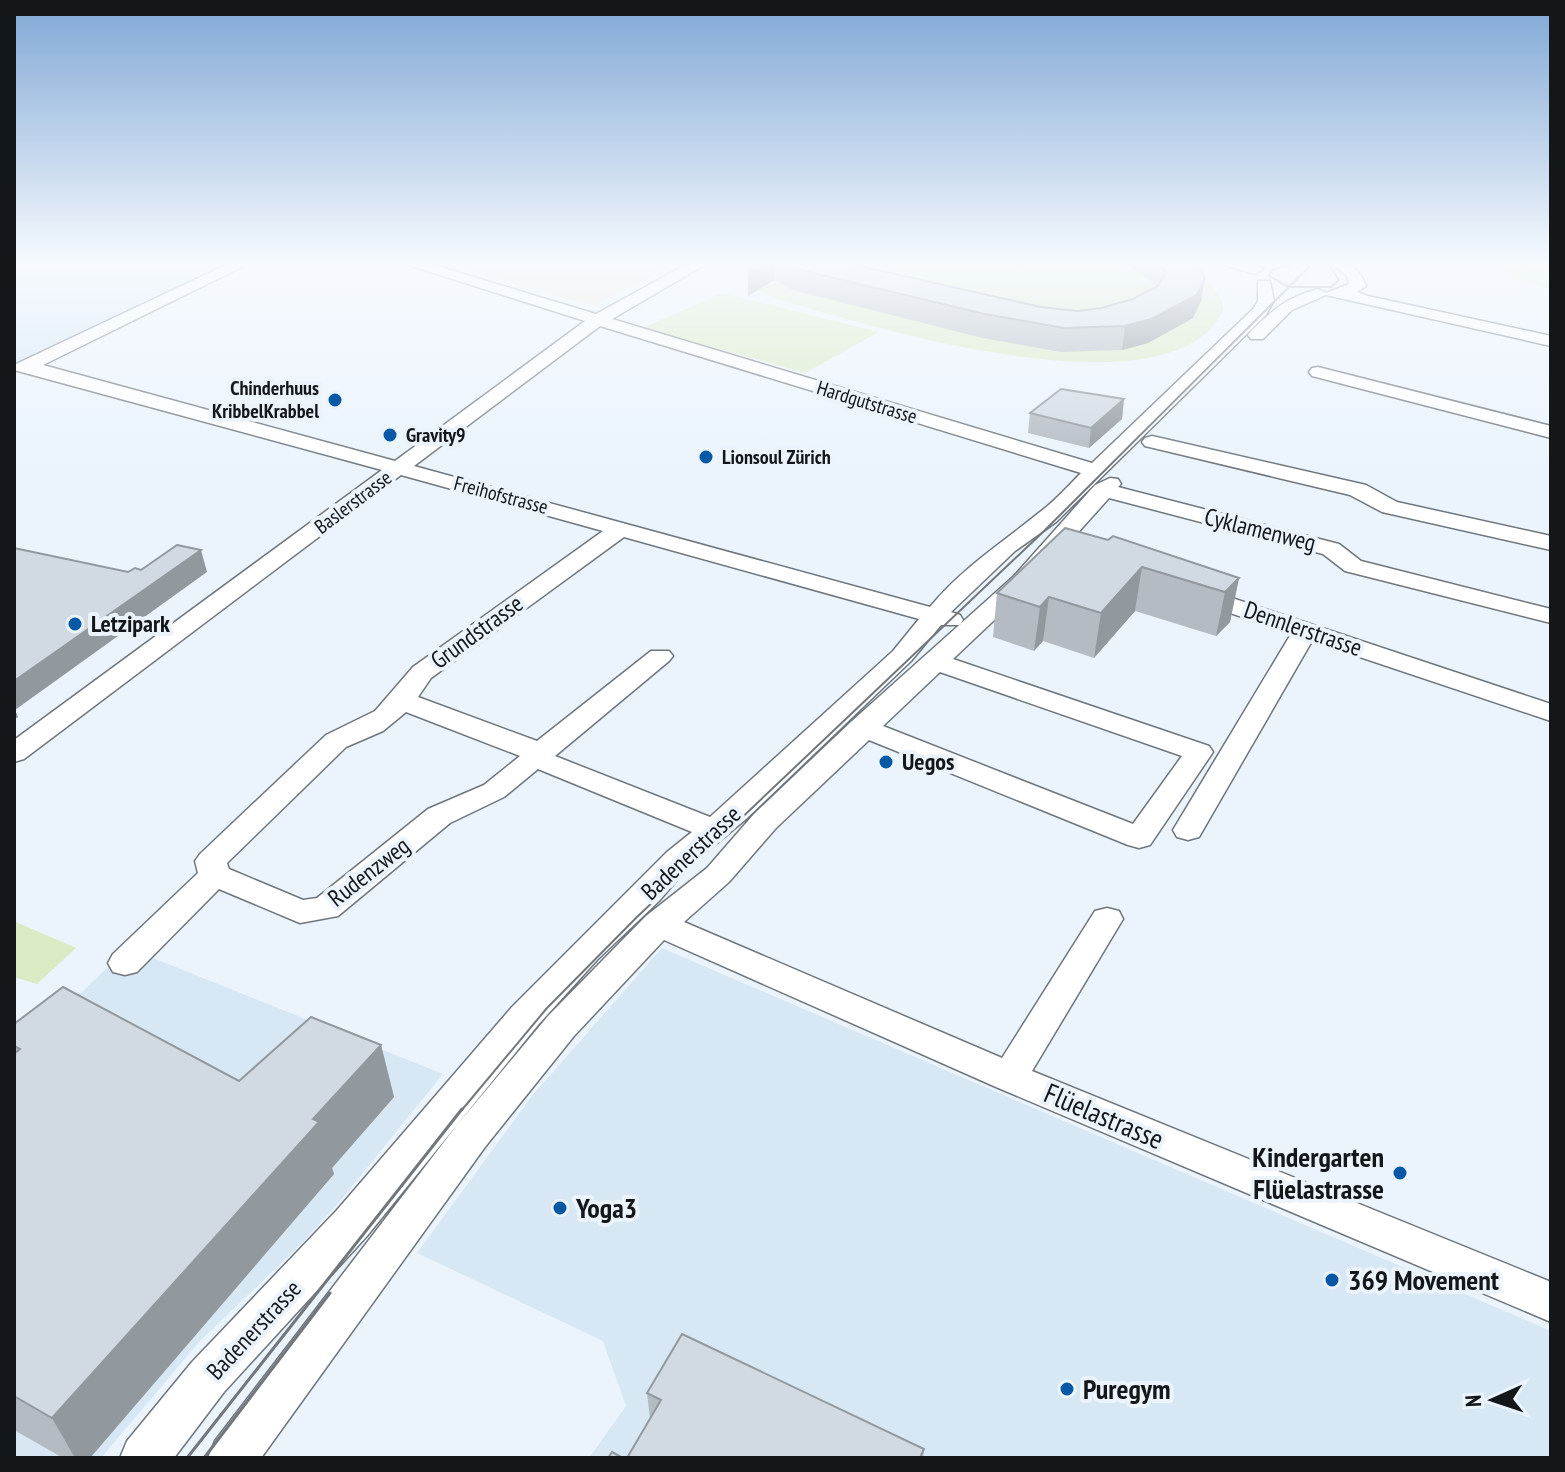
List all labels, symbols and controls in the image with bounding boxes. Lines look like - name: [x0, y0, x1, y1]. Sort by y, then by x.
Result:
- street label: Hardgutstrasse: [814, 374, 920, 430]
- place label: Chinderhuus KribbelKrabbel: [212, 375, 319, 424]
- marker: Chinderhuus KribbelKrabbel: [326, 391, 344, 409]
- place label: Gravity9: [406, 422, 466, 448]
- marker: Gravity9: [381, 426, 399, 444]
- place label: Lionsoul Zürich: [722, 444, 831, 470]
- marker: Lionsoul Zürich: [697, 448, 715, 466]
- street label: Baslerstrasse: [309, 465, 397, 539]
- street label: Freihofstrasse: [451, 470, 551, 520]
- street label: Cyklamenweg: [1201, 501, 1319, 558]
- street label: Grundstrasse: [424, 588, 529, 676]
- street label: Dennlerstrasse: [1240, 594, 1366, 663]
- place label: Letzipark: [91, 608, 170, 639]
- marker: Letzipark: [66, 615, 84, 633]
- place label: Uegos: [902, 746, 954, 777]
- marker: Uegos: [877, 753, 895, 771]
- street label: Badenerstrasse: [634, 799, 747, 907]
- street label: Rudenzweg: [322, 830, 416, 913]
- street label: Flüelastrasse: [1039, 1074, 1169, 1157]
- place label: Kindergarten Flüelastrasse: [1252, 1138, 1384, 1207]
- marker: Kindergarten Flüelastrasse: [1391, 1164, 1409, 1182]
- place label: Yoga3: [575, 1189, 637, 1226]
- marker: Yoga3: [551, 1199, 569, 1217]
- place label: 369 Movement: [1348, 1261, 1499, 1298]
- marker: 369 Movement: [1323, 1271, 1341, 1289]
- street label: Badenerstrasse: [200, 1273, 308, 1386]
- north arrow: [1453, 1360, 1533, 1440]
- place label: Puregym: [1083, 1370, 1171, 1407]
- marker: Puregym: [1058, 1380, 1076, 1398]
- text: N: [1459, 1394, 1487, 1408]

